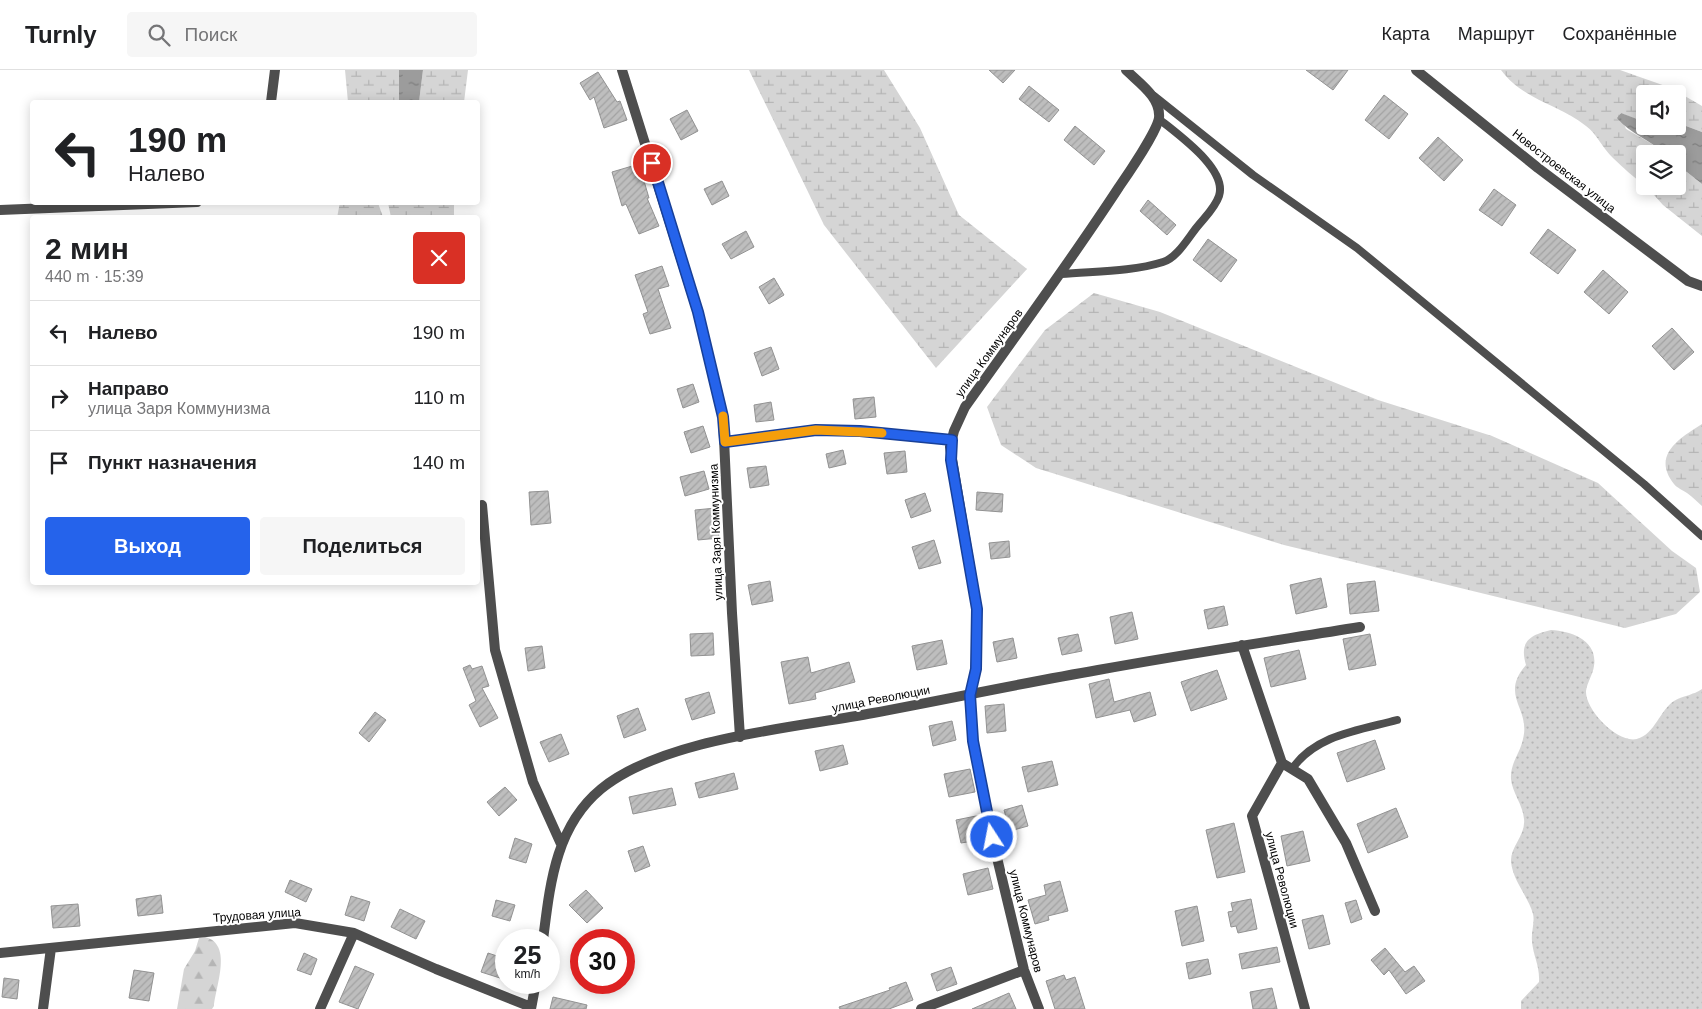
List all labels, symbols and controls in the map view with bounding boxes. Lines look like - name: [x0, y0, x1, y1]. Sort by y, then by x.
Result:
- search box: [127, 12, 477, 57]
- text: Turnly: [25, 21, 97, 48]
- icon: search: [145, 21, 173, 49]
- text: Поиск: [185, 24, 237, 45]
- text: Карта: [1382, 24, 1430, 44]
- text: Маршрут: [1458, 24, 1534, 44]
- text: Сохранённые: [1562, 24, 1677, 44]
- map controls: [1636, 85, 1686, 195]
- button: sound: [1636, 85, 1686, 135]
- icon: left: [45, 120, 110, 185]
- text: 190 m: [128, 120, 227, 159]
- street label: Новостроевская улица: [1510, 126, 1619, 216]
- pin: [631, 142, 673, 184]
- button: layers: [1636, 145, 1686, 195]
- icon: arrive: [638, 149, 666, 177]
- text: Налево: [128, 161, 205, 186]
- text: 2 мин: [45, 232, 129, 265]
- button: close: [413, 232, 465, 284]
- text: 440 m · 15:39: [45, 268, 144, 285]
- street label: улица Коммунаров: [952, 306, 1026, 400]
- icon: left: [45, 319, 73, 347]
- text: Налево: [88, 322, 158, 343]
- text: 190 m: [412, 322, 465, 343]
- text: Направо: [88, 378, 169, 399]
- icon: right: [45, 384, 73, 412]
- text: 110 m: [414, 387, 465, 408]
- text: улица Заря Коммунизма: [88, 400, 270, 417]
- icon: arrive: [45, 449, 73, 477]
- text: Пункт назначения: [88, 452, 257, 473]
- text: 140 m: [412, 452, 465, 473]
- street label: улица Заря Коммунизма: [707, 463, 725, 601]
- button: Выход: [45, 517, 250, 575]
- button: Поделиться: [260, 517, 465, 575]
- street label: улица Революции: [831, 683, 931, 715]
- position arrow: [965, 810, 1017, 862]
- street label: улица Революции: [1262, 830, 1302, 930]
- street label: улица Коммунаров: [1006, 868, 1046, 974]
- street label: Трудовая улица: [213, 905, 302, 925]
- speed limit sign: 30: [570, 929, 635, 994]
- text: 25: [514, 941, 541, 969]
- text: km/h: [514, 967, 541, 981]

